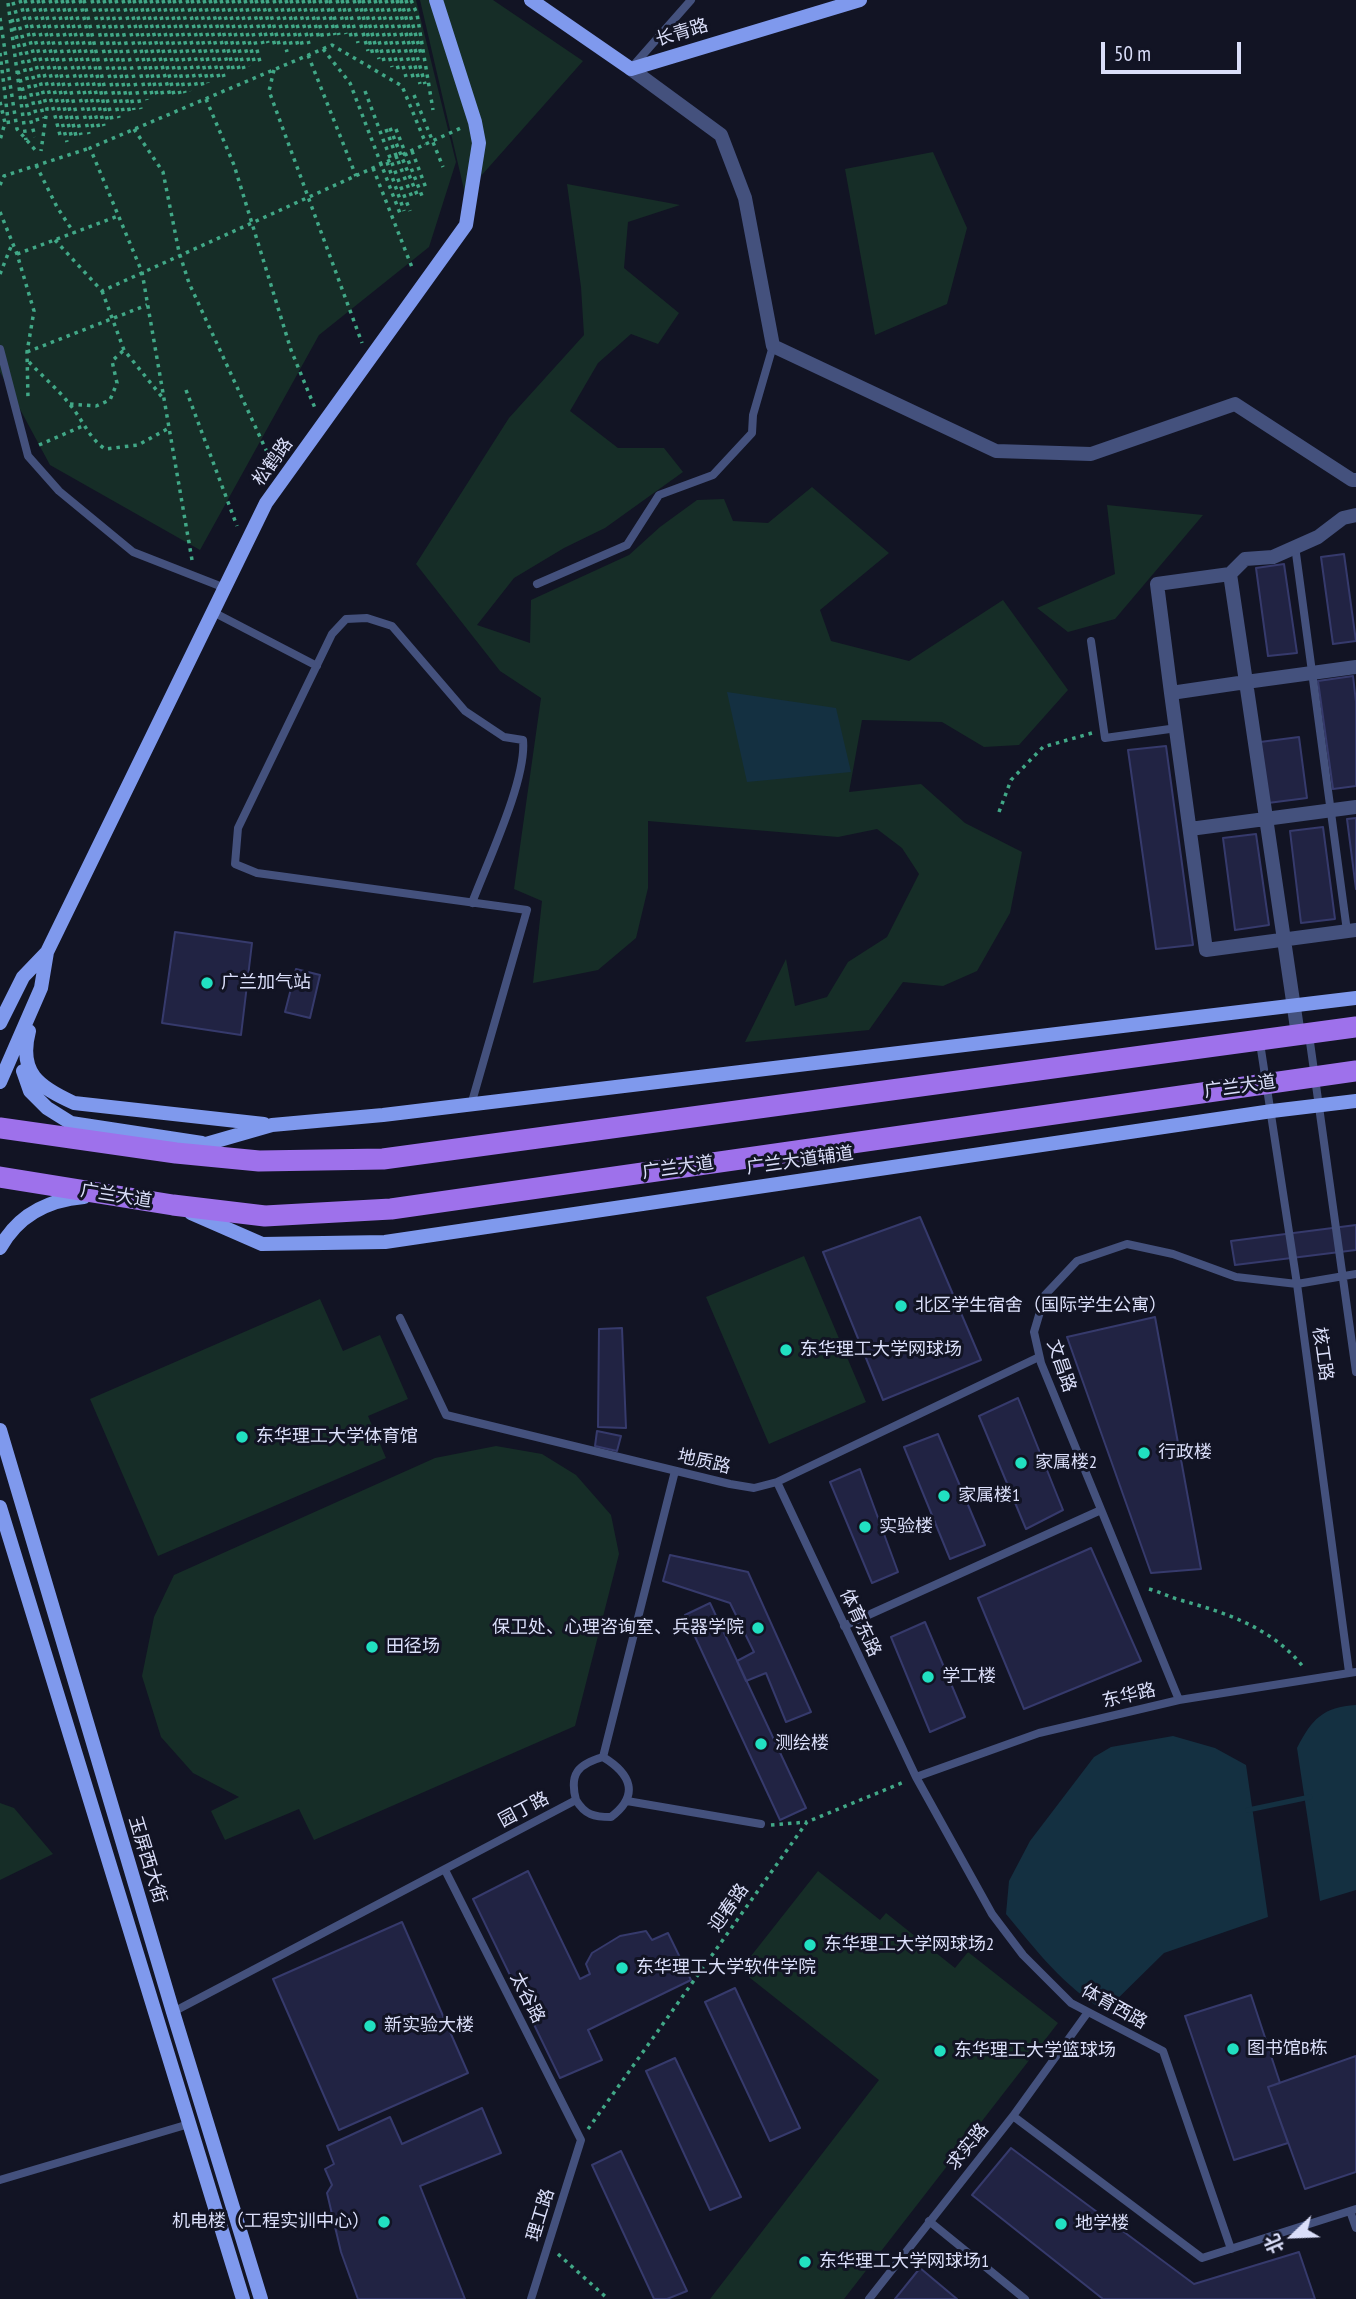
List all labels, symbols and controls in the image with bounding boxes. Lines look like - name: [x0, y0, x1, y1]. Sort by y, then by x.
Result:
- street label: 长青路: [653, 15, 711, 51]
- scale bar: [1104, 28, 1244, 72]
- text: 50 m: [1114, 40, 1151, 67]
- street label: 松鹤路: [248, 434, 298, 490]
- place label: 广兰加气站: [221, 972, 311, 994]
- marker: 广兰加气站: [199, 975, 215, 991]
- street label: 广兰大道: [1203, 1071, 1277, 1103]
- street label: 广兰大道辅道: [745, 1143, 855, 1179]
- street label: 广兰大道: [641, 1152, 715, 1184]
- street label: 广兰大道: [79, 1180, 153, 1212]
- place label: 北区学生宿舍（国际学生公寓）: [915, 1295, 1167, 1317]
- marker: 北区学生宿舍（国际学生公寓）: [893, 1298, 909, 1314]
- street label: 核工路: [1308, 1326, 1336, 1382]
- street label: 文昌路: [1042, 1337, 1080, 1395]
- place label: 东华理工大学网球场: [800, 1339, 962, 1361]
- marker: 东华理工大学网球场: [778, 1342, 794, 1358]
- place label: 东华理工大学体育馆: [256, 1426, 418, 1448]
- marker: 东华理工大学体育馆: [234, 1429, 250, 1445]
- place label: 行政楼: [1158, 1442, 1212, 1464]
- street label: 地质路: [675, 1445, 733, 1479]
- marker: 行政楼: [1136, 1445, 1152, 1461]
- place label: 家属楼2: [1035, 1452, 1097, 1474]
- marker: 家属楼2: [1013, 1455, 1029, 1471]
- place label: 家属楼1: [958, 1485, 1020, 1507]
- marker: 家属楼1: [936, 1488, 952, 1504]
- place label: 实验楼: [879, 1516, 933, 1538]
- marker: 实验楼: [857, 1519, 873, 1535]
- street label: 体育东路: [835, 1586, 885, 1660]
- place label: 保卫处、心理咨询室、兵器学院: [492, 1617, 744, 1639]
- marker: 保卫处、心理咨询室、兵器学院: [750, 1620, 766, 1636]
- place label: 田径场: [386, 1636, 440, 1658]
- marker: 田径场: [364, 1639, 380, 1655]
- place label: 学工楼: [942, 1666, 996, 1688]
- marker: 学工楼: [920, 1669, 936, 1685]
- street label: 东华路: [1100, 1679, 1158, 1713]
- place label: 测绘楼: [775, 1733, 829, 1755]
- marker: 测绘楼: [753, 1736, 769, 1752]
- street label: 园丁路: [495, 1788, 553, 1832]
- street label: 玉屏西大街: [124, 1814, 170, 1906]
- street label: 迎春路: [705, 1880, 753, 1936]
- place label: 东华理工大学网球场2: [824, 1934, 994, 1956]
- marker: 东华理工大学网球场2: [802, 1937, 818, 1953]
- place label: 东华理工大学软件学院: [636, 1957, 816, 1979]
- marker: 东华理工大学软件学院: [614, 1960, 630, 1976]
- street label: 太谷路: [505, 1969, 549, 2027]
- street label: 体育西路: [1077, 1980, 1151, 2034]
- place label: 新实验大楼: [384, 2015, 474, 2037]
- marker: 新实验大楼: [362, 2018, 378, 2034]
- place label: 图书馆B栋: [1247, 2038, 1327, 2060]
- place label: 东华理工大学篮球场: [954, 2040, 1116, 2062]
- marker: 图书馆B栋: [1225, 2041, 1241, 2057]
- marker: 东华理工大学篮球场: [932, 2043, 948, 2059]
- street label: 求实路: [943, 2119, 993, 2175]
- street label: 理工路: [523, 2186, 559, 2244]
- north arrow: [1258, 2201, 1328, 2271]
- place label: 机电楼（工程实训中心）: [172, 2211, 370, 2233]
- place label: 地学楼: [1075, 2213, 1129, 2235]
- marker: 机电楼（工程实训中心）: [376, 2214, 392, 2230]
- marker: 地学楼: [1053, 2216, 1069, 2232]
- text: 北: [1259, 2231, 1288, 2258]
- place label: 东华理工大学网球场1: [819, 2251, 989, 2273]
- marker: 东华理工大学网球场1: [797, 2254, 813, 2270]

